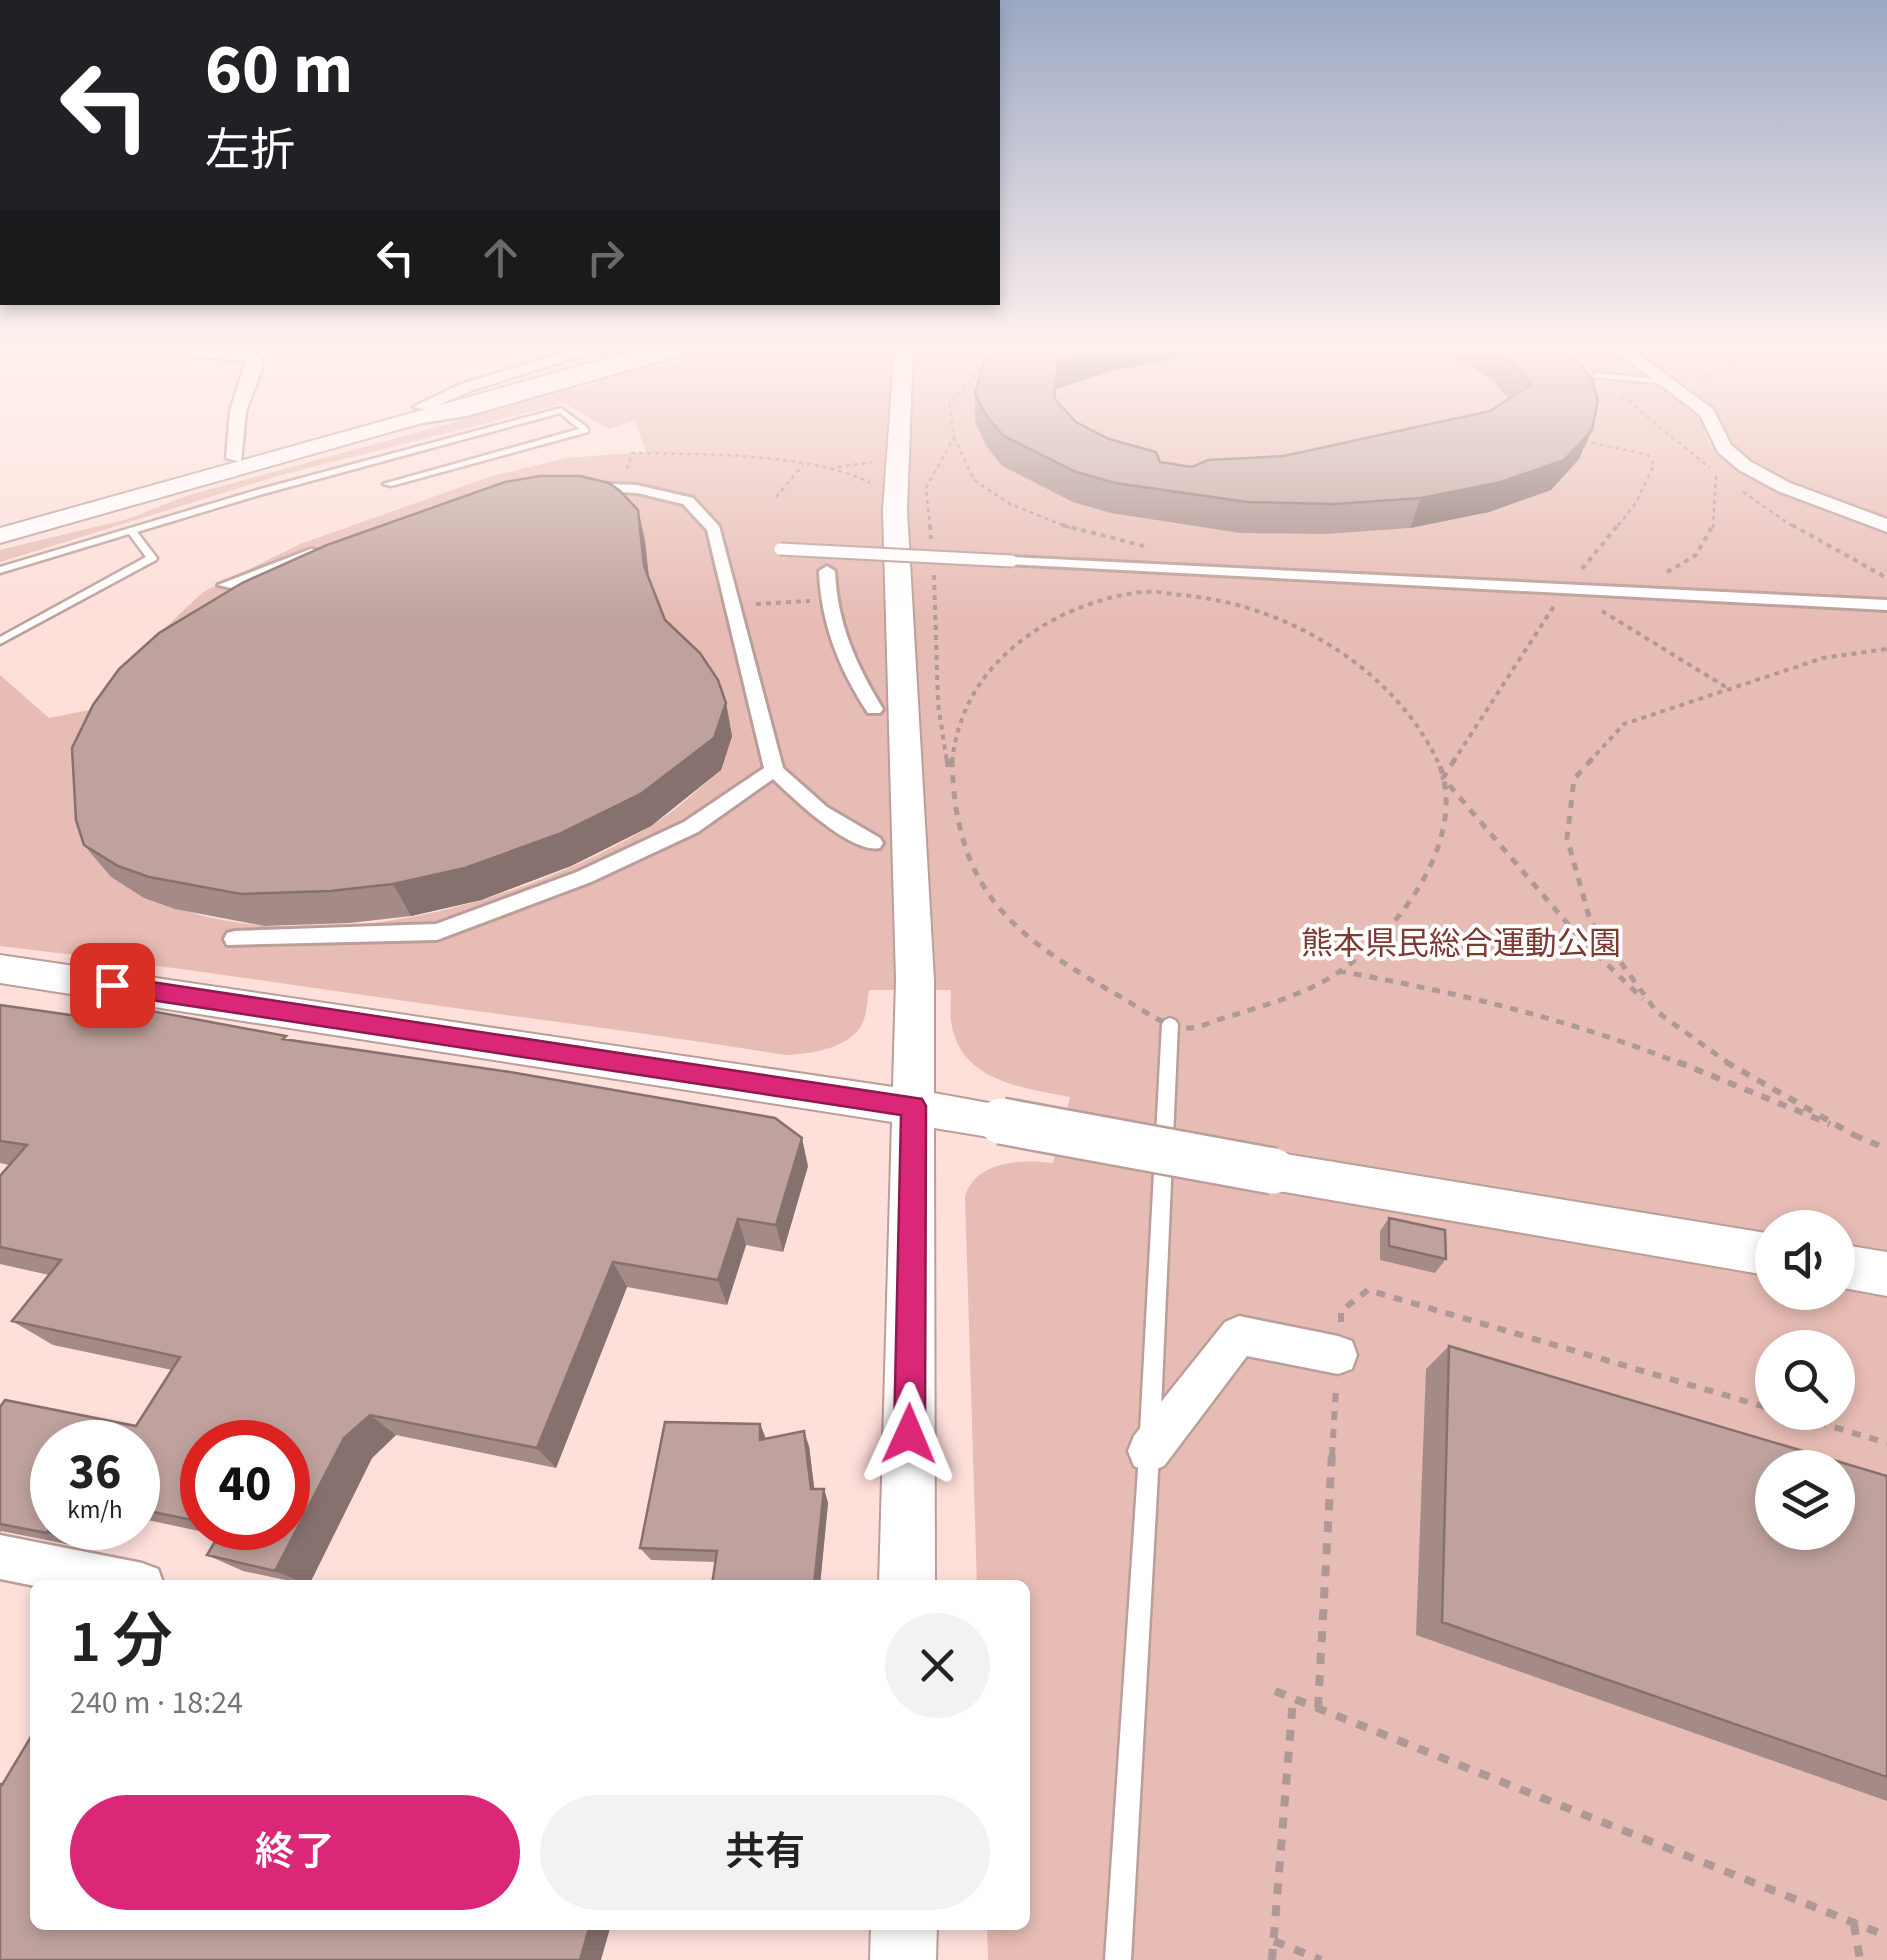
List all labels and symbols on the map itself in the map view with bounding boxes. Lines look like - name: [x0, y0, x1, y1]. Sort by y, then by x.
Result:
- park label: 熊本県民総合運動公園: [1301, 921, 1621, 967]
- pin: [70, 943, 155, 1028]
- position arrow: [857, 1382, 961, 1486]
- speed limit sign: 40: [180, 1420, 310, 1550]

